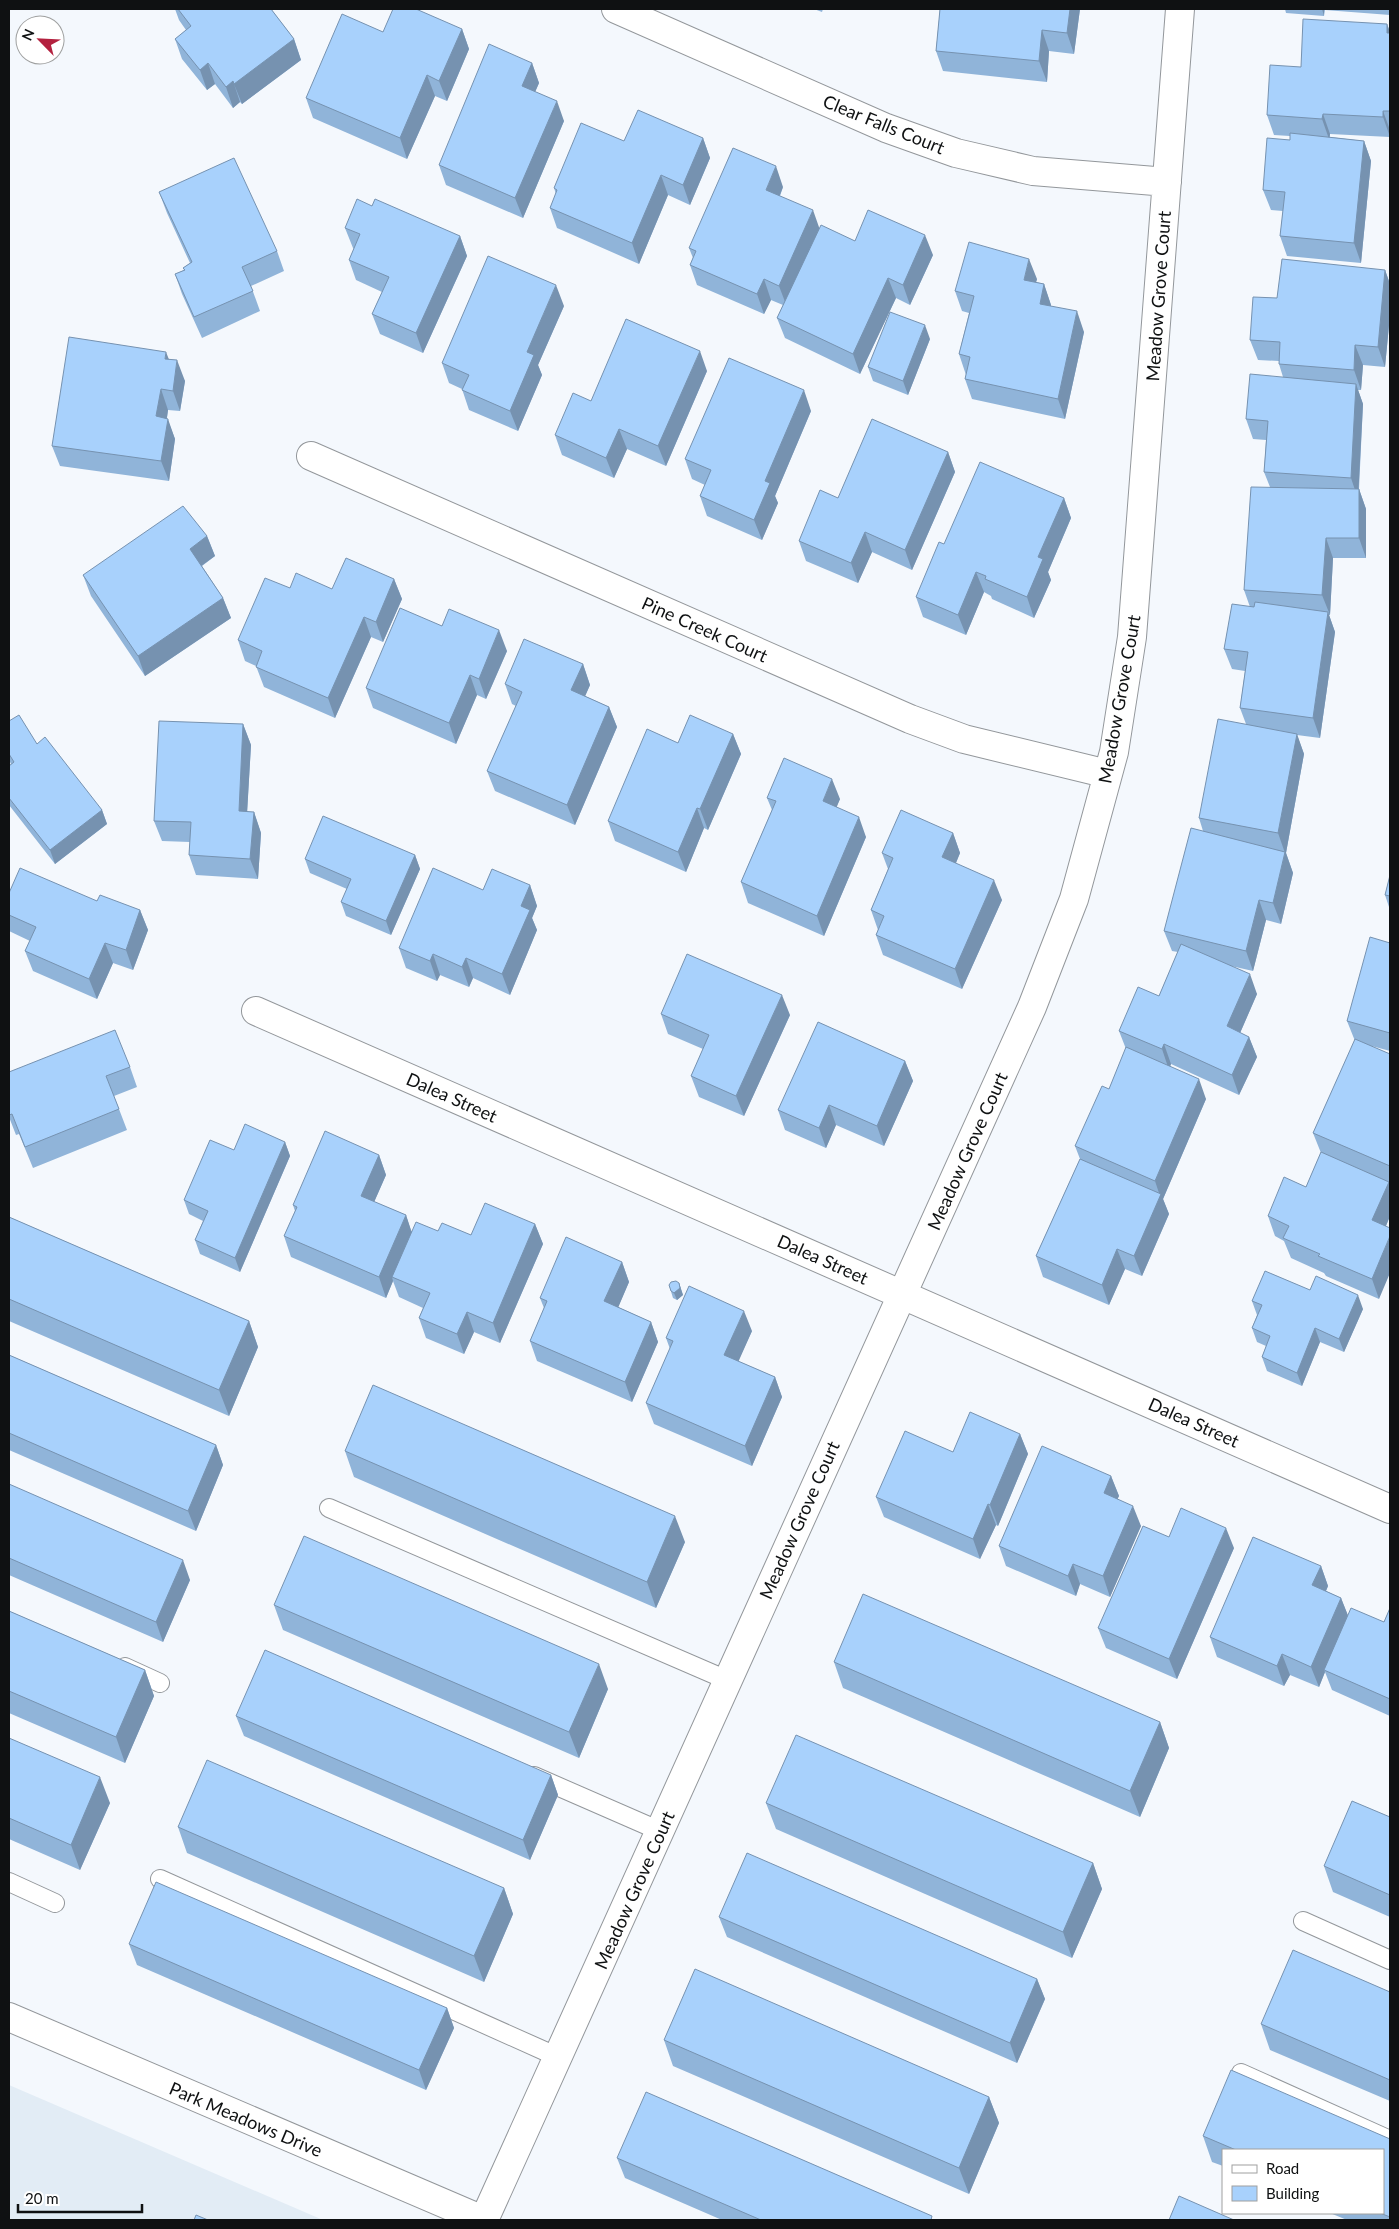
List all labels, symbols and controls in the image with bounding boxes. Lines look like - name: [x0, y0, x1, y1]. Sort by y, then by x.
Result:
- north arrow: [15, 15, 65, 65]
- text: N: [18, 26, 38, 43]
- street label: Clear Falls Court: [820, 90, 949, 159]
- street label: Meadow Grove Court: [1141, 209, 1175, 382]
- street label: Pine Creek Court: [639, 591, 772, 667]
- street label: Meadow Grove Court: [1093, 612, 1145, 785]
- street label: Dalea Street: [403, 1067, 501, 1127]
- street label: Meadow Grove Court: [922, 1068, 1012, 1233]
- street label: Dalea Street: [774, 1229, 872, 1289]
- street label: Dalea Street: [1145, 1392, 1243, 1452]
- street label: Meadow Grove Court: [754, 1437, 844, 1602]
- street label: Meadow Grove Court: [589, 1807, 679, 1972]
- street label: Park Meadows Drive: [166, 2077, 326, 2161]
- legend: [1222, 2149, 1384, 2214]
- text: Road: [1266, 2159, 1299, 2177]
- scale bar: [18, 2182, 141, 2214]
- text: Building: [1266, 2184, 1319, 2202]
- text: 20 m: [25, 2189, 59, 2207]

